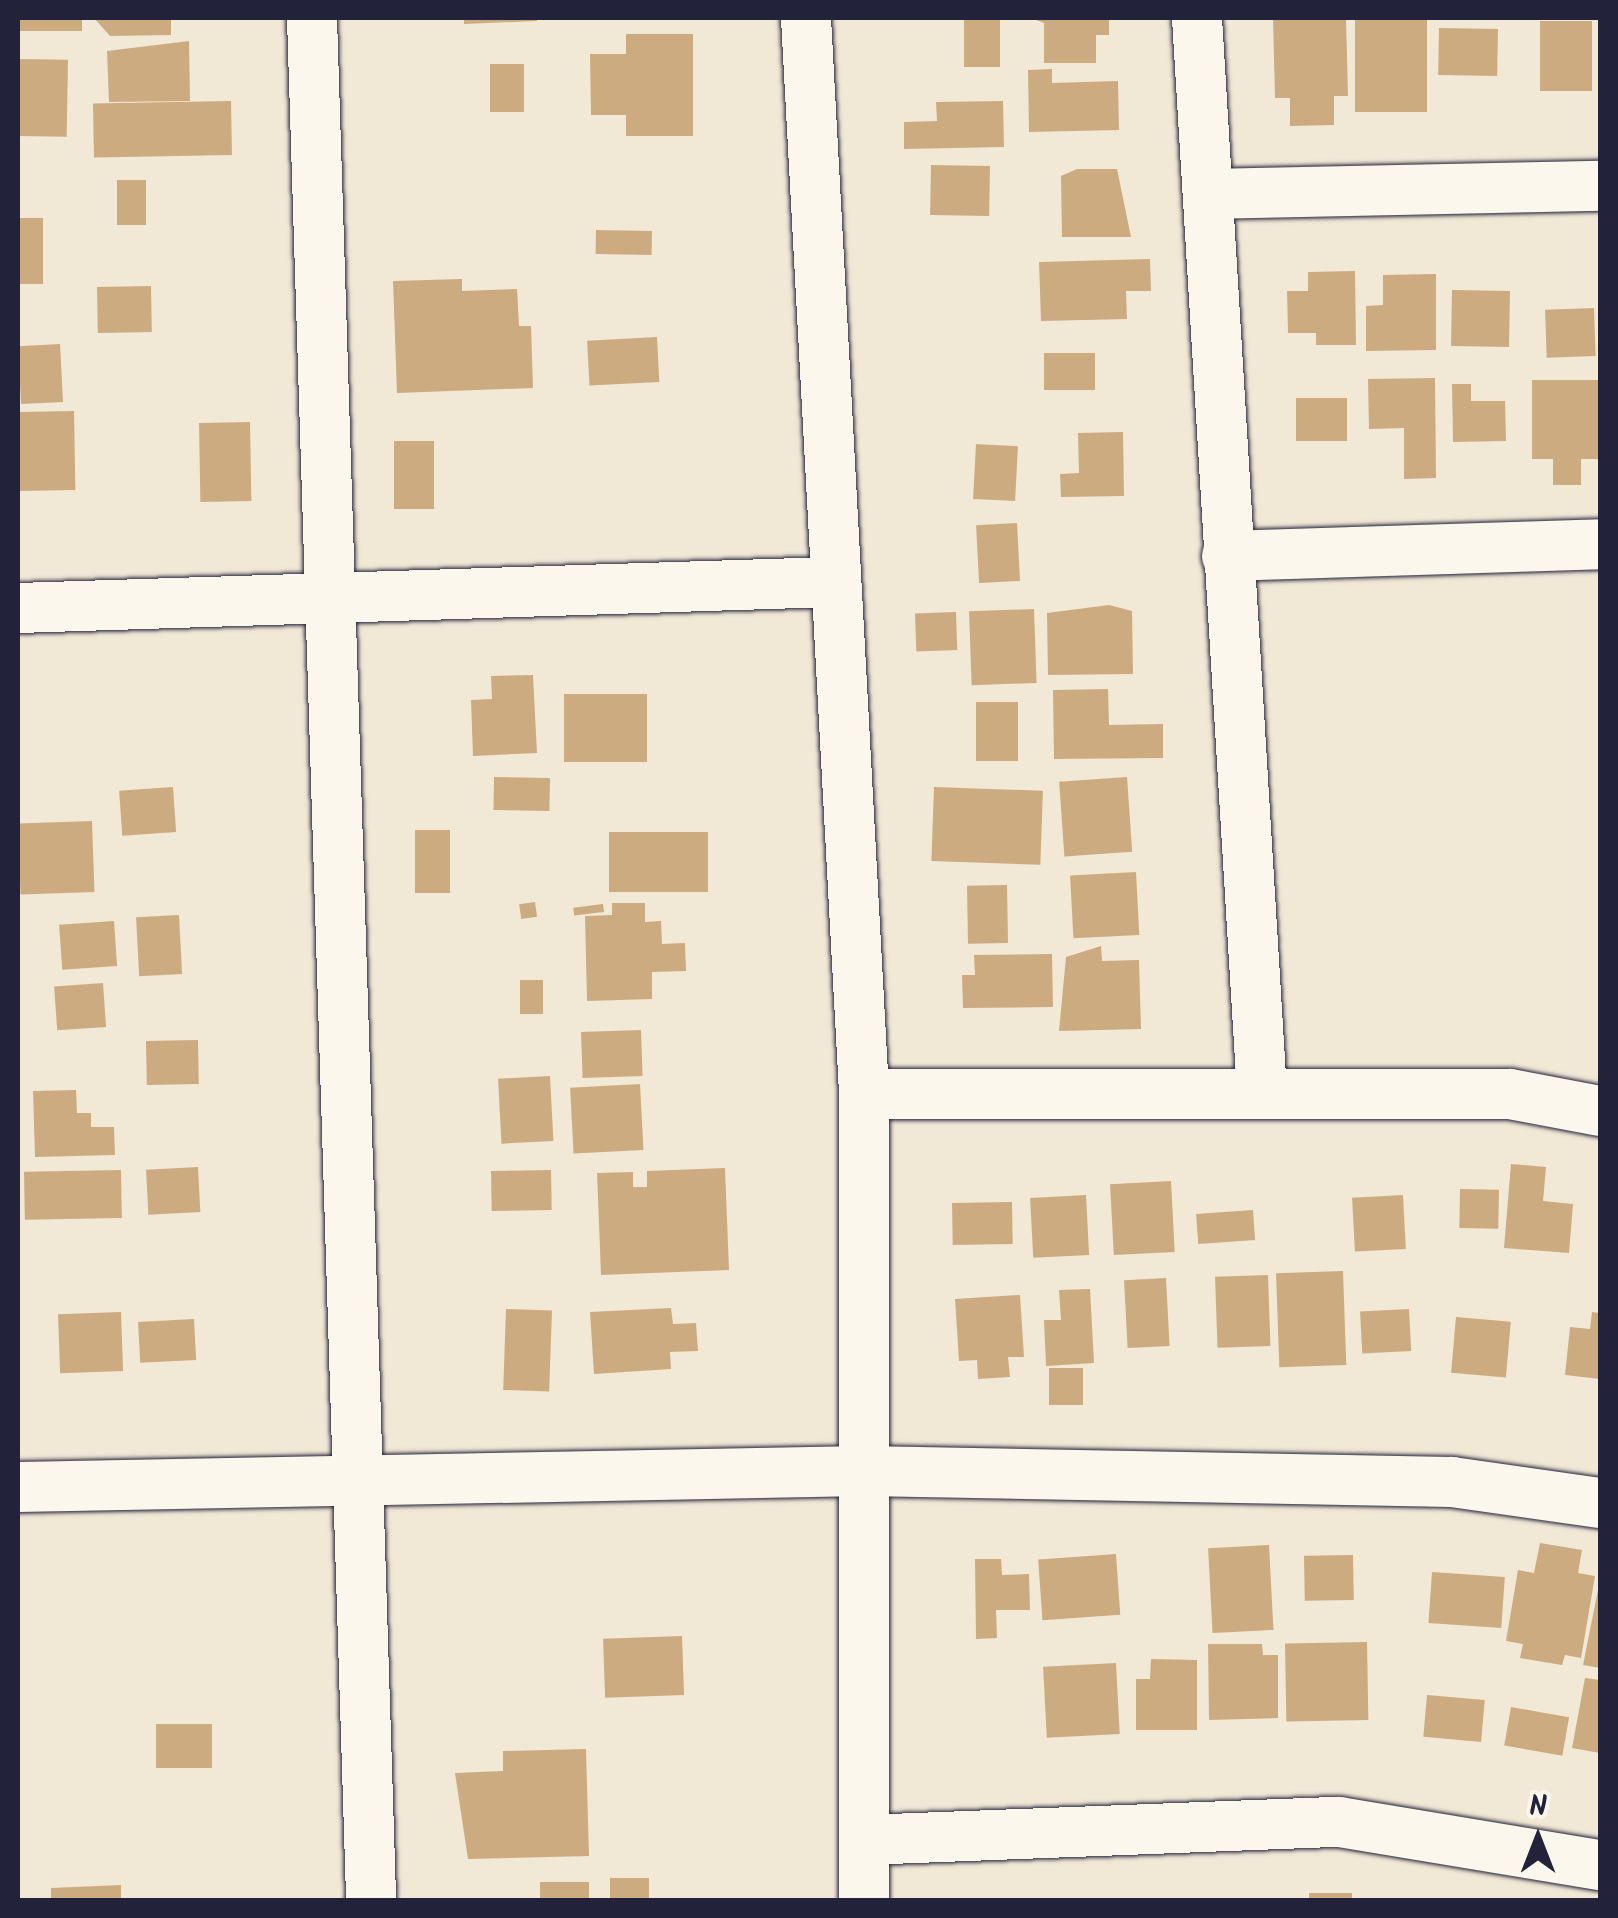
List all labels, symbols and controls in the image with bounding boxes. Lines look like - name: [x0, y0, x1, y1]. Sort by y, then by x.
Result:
- text: N: [1529, 1785, 1547, 1830]
- north arrow: [1488, 1788, 1588, 1888]

